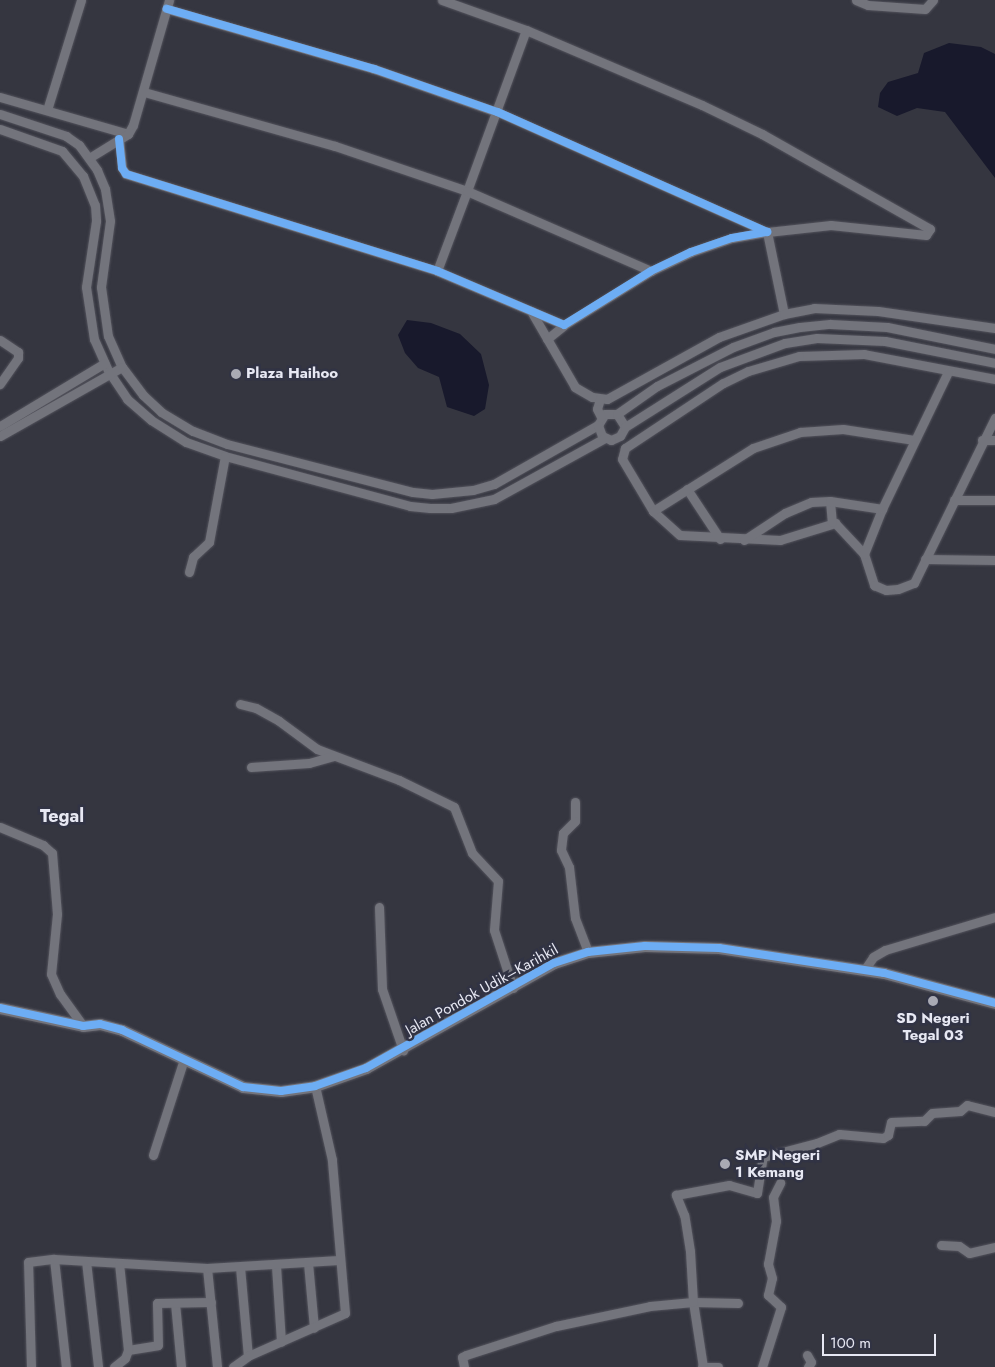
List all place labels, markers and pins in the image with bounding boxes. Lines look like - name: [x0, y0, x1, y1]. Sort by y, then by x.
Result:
- place label: Plaza Haihoo: [246, 365, 338, 383]
- marker: Plaza Haihoo: [230, 368, 242, 380]
- marker: SD Negeri Tegal 03: [927, 995, 939, 1007]
- place label: SD Negeri Tegal 03: [896, 1009, 970, 1044]
- place label: SMP Negeri 1 Kemang: [735, 1146, 820, 1181]
- marker: SMP Negeri 1 Kemang: [719, 1158, 731, 1170]

